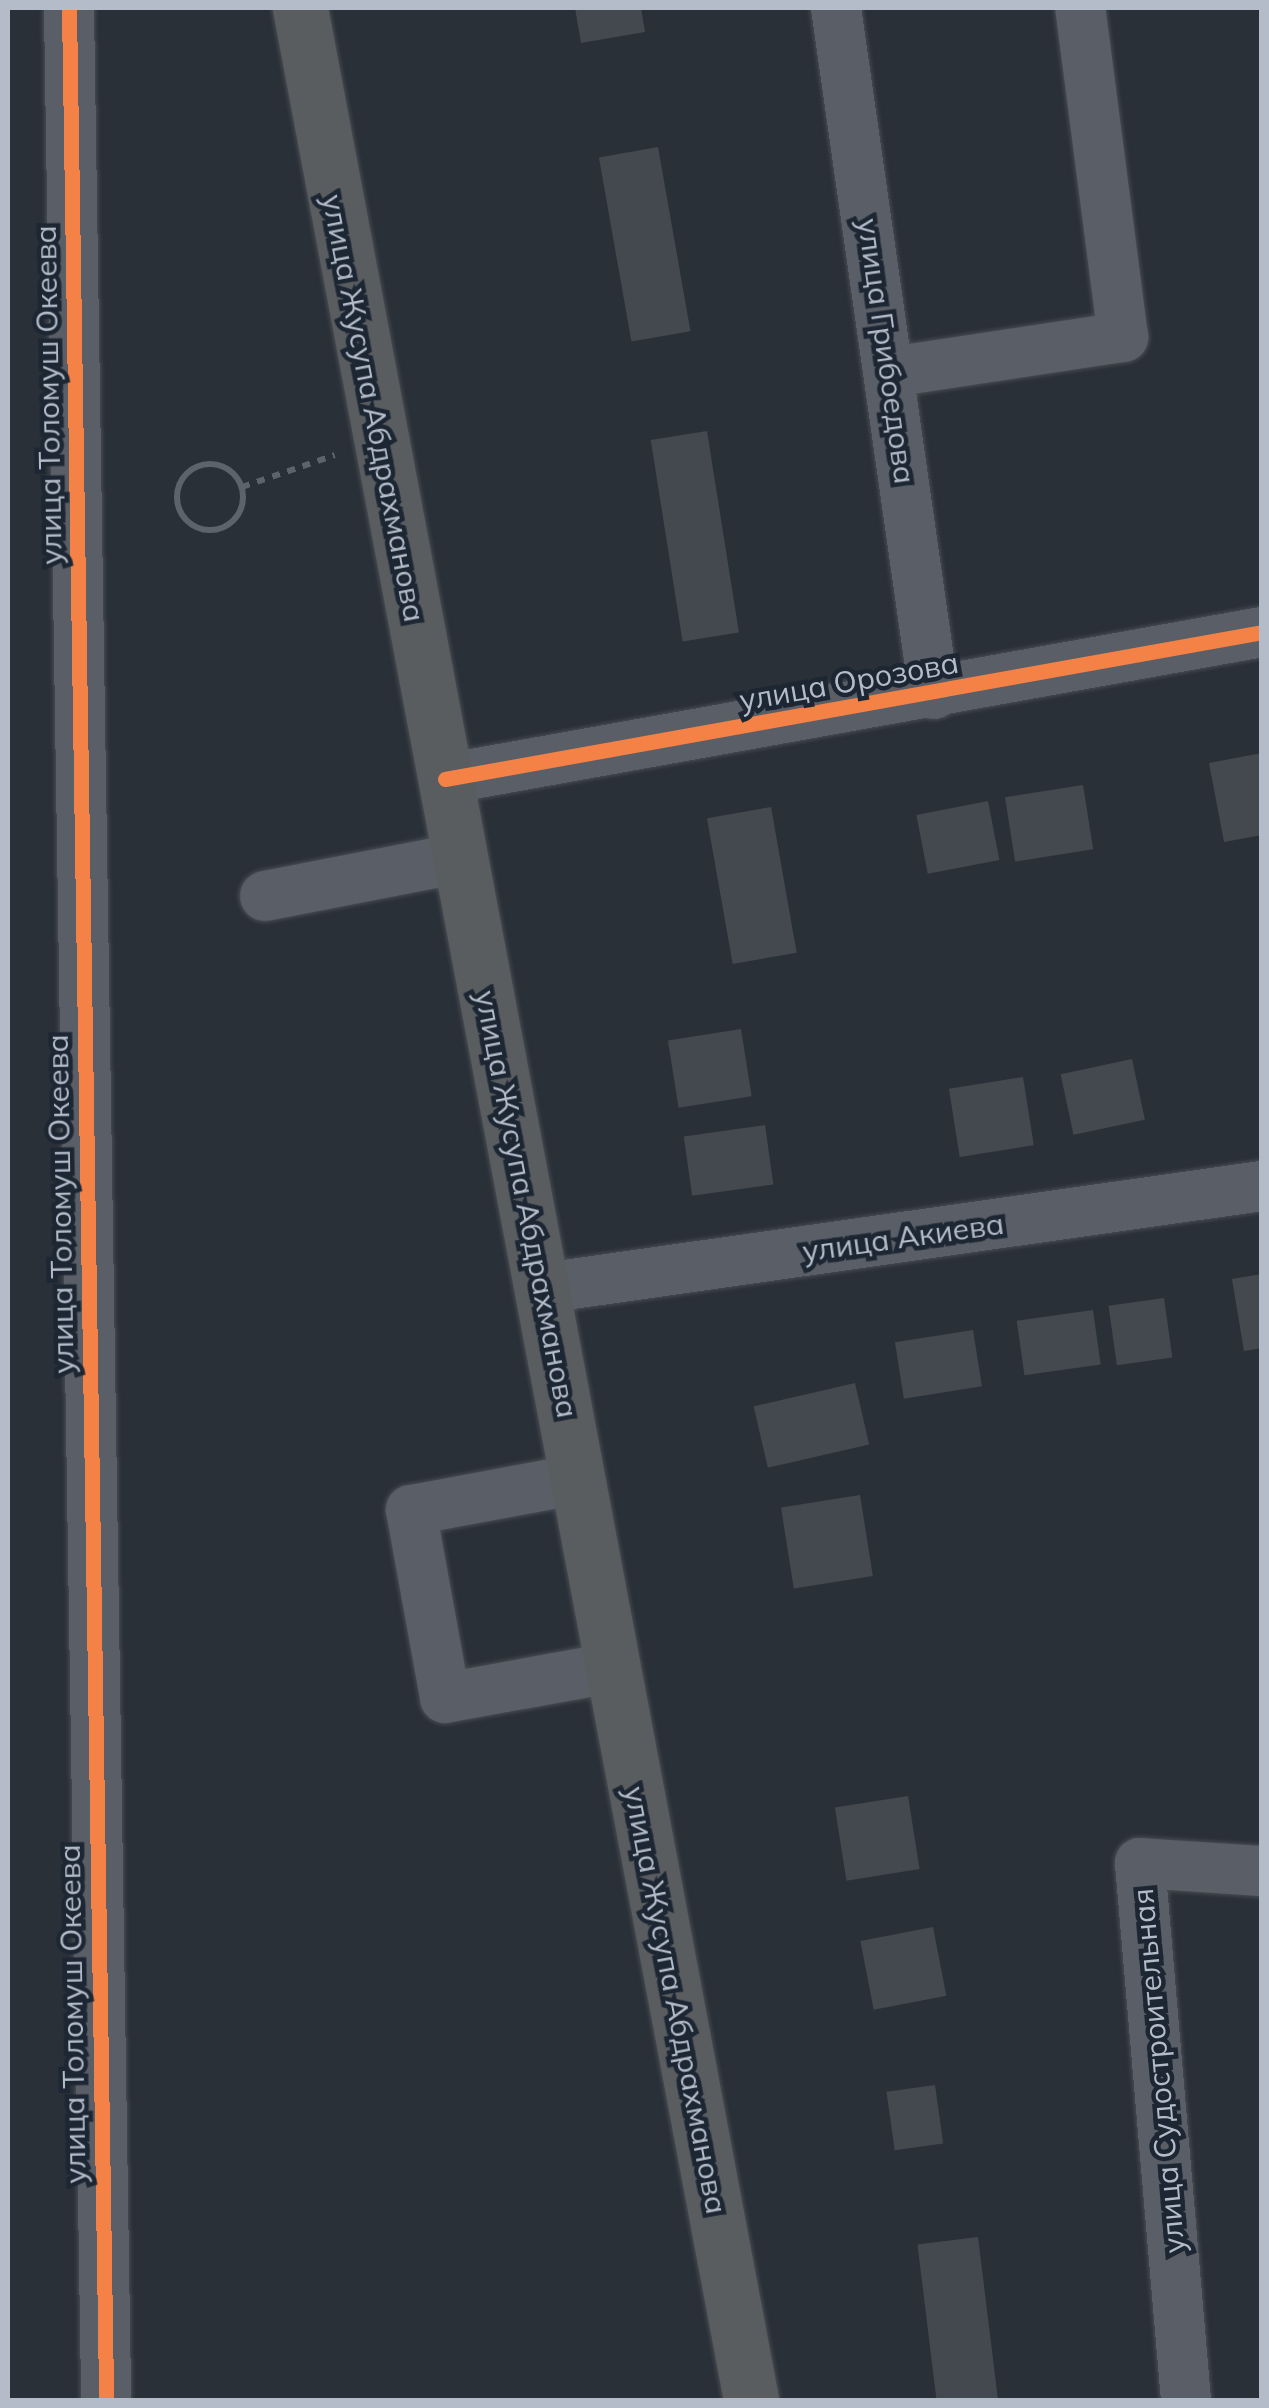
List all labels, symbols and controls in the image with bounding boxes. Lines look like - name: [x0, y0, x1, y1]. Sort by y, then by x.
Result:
- street label: улица Жусупа Абдрахманова: [315, 191, 433, 625]
- street label: улица Грибоедова: [851, 216, 923, 486]
- street label: улица Толомуш Океева: [27, 225, 69, 565]
- street label: улица Орозова: [737, 644, 961, 718]
- street label: улица Жусупа Абдрахманова: [468, 987, 586, 1421]
- street label: улица Толомуш Океева: [39, 1034, 81, 1374]
- street label: улица Акиева: [800, 1205, 1006, 1269]
- street label: улица Жусупа Абдрахманова: [617, 1783, 735, 2217]
- street label: улица Толомуш Океева: [51, 1844, 93, 2184]
- street label: улица Судостроительная: [1124, 1887, 1192, 2255]

